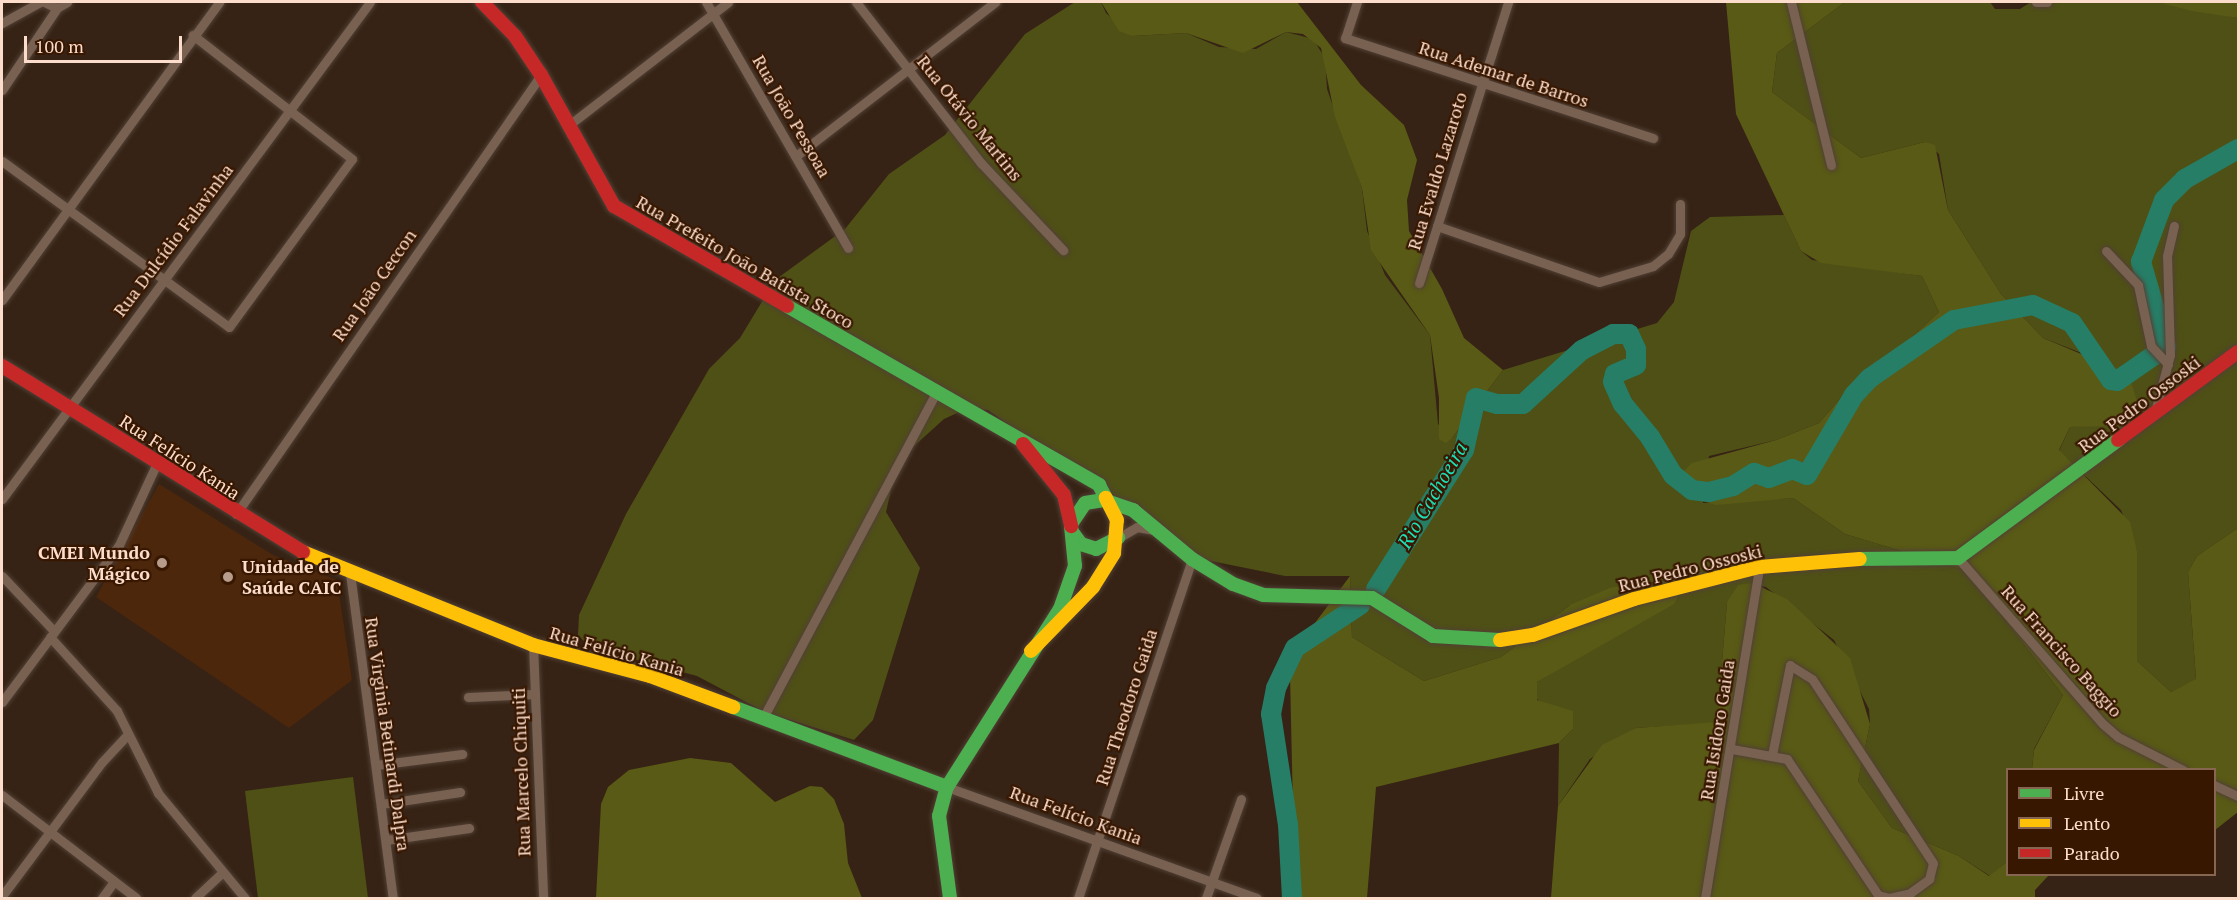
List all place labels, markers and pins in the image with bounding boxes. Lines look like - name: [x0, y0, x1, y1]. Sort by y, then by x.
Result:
- place label: CMEI Mundo Mágico: [38, 542, 150, 584]
- marker: CMEI Mundo Mágico: [155, 556, 169, 570]
- place label: Unidade de Saúde CAIC: [242, 556, 341, 598]
- marker: Unidade de Saúde CAIC: [219, 568, 237, 586]

